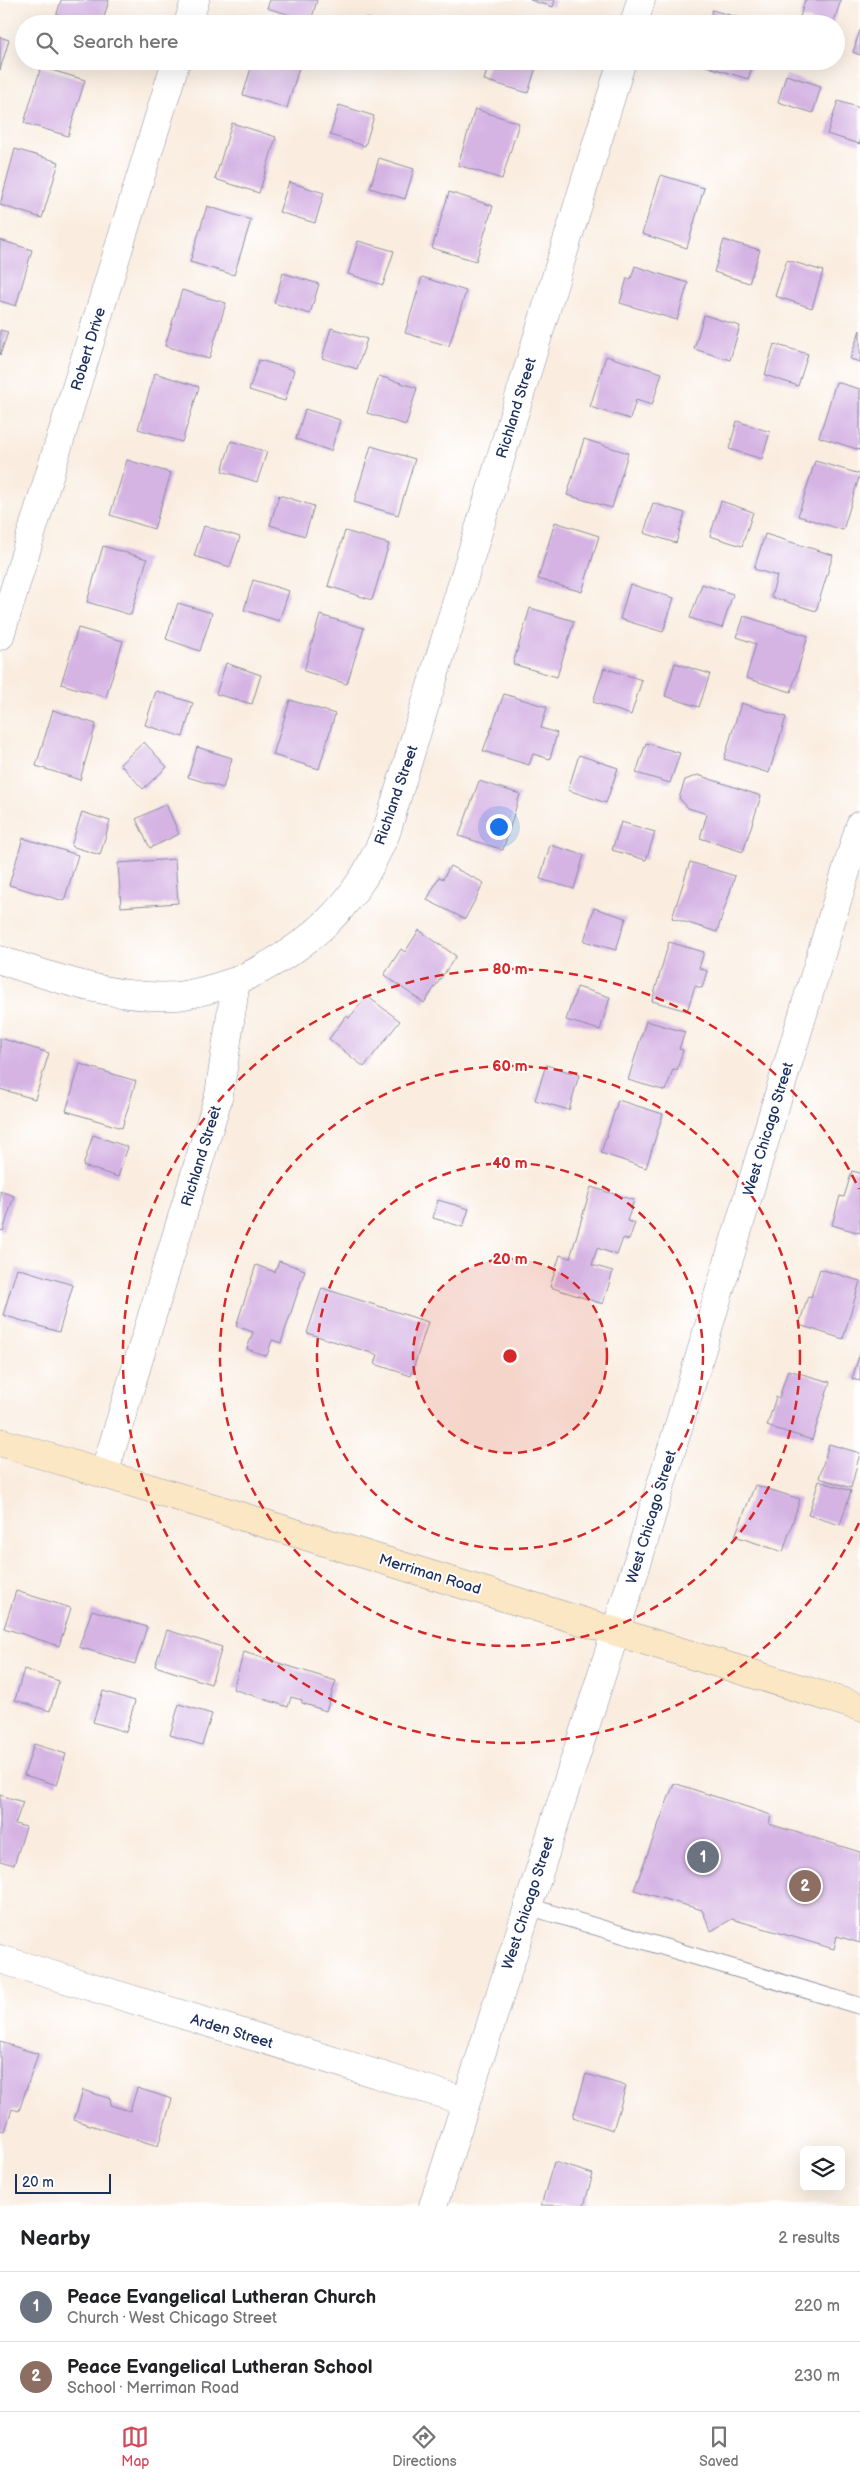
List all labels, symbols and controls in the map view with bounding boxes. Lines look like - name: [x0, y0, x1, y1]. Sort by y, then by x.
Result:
- search box: [15, 15, 845, 70]
- icon: search: [33, 29, 61, 57]
- text: Search here: [73, 31, 178, 54]
- street label: Robert Drive: [67, 305, 110, 393]
- street label: Richland Street: [492, 355, 541, 461]
- street label: Richland Street: [371, 742, 423, 848]
- your location: [486, 814, 512, 840]
- text: 80 m: [492, 960, 528, 979]
- text: 60 m: [492, 1057, 528, 1076]
- street label: West Chicago Street: [739, 1060, 798, 1198]
- street label: Richland Street: [177, 1103, 226, 1209]
- text: 40 m: [492, 1154, 528, 1173]
- text: 20 m: [493, 1250, 528, 1269]
- centre of rings: [501, 1347, 519, 1365]
- street label: West Chicago Street: [622, 1448, 681, 1586]
- street label: Merriman Road: [376, 1550, 483, 1599]
- street label: West Chicago Street: [498, 1834, 559, 1972]
- pin: 1: [687, 1838, 719, 1876]
- pin: 2: [789, 1867, 821, 1905]
- street label: Arden Street: [188, 2010, 276, 2053]
- map controls: [800, 2146, 845, 2191]
- button: layers: [800, 2146, 845, 2191]
- scale bar: [15, 2171, 111, 2194]
- text: 20 m: [22, 2174, 54, 2191]
- text: Nearby: [20, 2226, 90, 2251]
- text: 2 results: [778, 2229, 840, 2248]
- text: Peace Evangelical Lutheran Church: [67, 2286, 376, 2309]
- text: 1: [33, 2297, 39, 2316]
- text: 220 m: [794, 2297, 840, 2316]
- text: Church · West Chicago Street: [67, 2309, 277, 2328]
- text: Peace Evangelical Lutheran School: [67, 2356, 372, 2379]
- text: 2: [31, 2367, 41, 2386]
- text: 230 m: [794, 2367, 840, 2386]
- text: School · Merriman Road: [67, 2379, 239, 2398]
- tab: Map: [121, 2423, 150, 2470]
- tab: Directions: [392, 2423, 457, 2470]
- tab: Saved: [699, 2423, 739, 2470]

